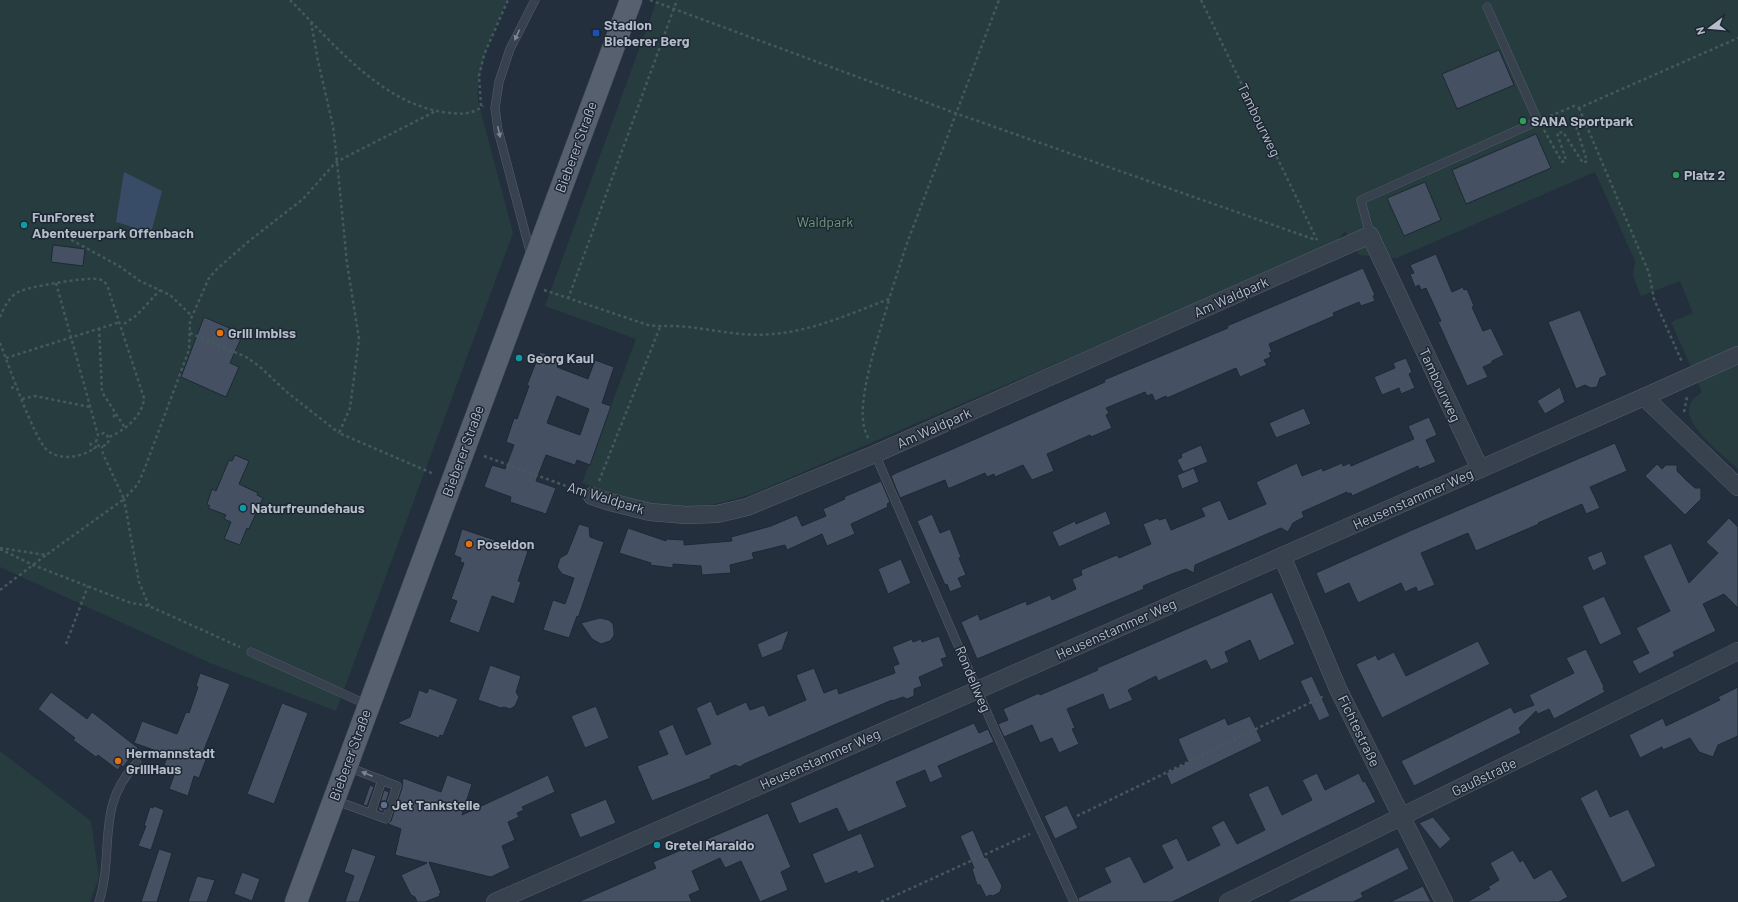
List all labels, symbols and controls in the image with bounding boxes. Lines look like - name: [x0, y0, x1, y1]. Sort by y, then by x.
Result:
- north arrow: [1690, 8, 1730, 48]
- place label: Stadion Bieberer Berg: [604, 16, 690, 49]
- text: N: [1693, 26, 1707, 36]
- marker: Stadion Bieberer Berg: [591, 28, 601, 38]
- one-way arrow: [514, 29, 520, 40]
- street label: Tambourweg: [1234, 80, 1285, 159]
- street label: Bieberer Straße: [551, 99, 600, 195]
- place label: SANA Sportpark: [1531, 112, 1634, 129]
- marker: SANA Sportpark: [1518, 116, 1528, 126]
- one-way arrow: [496, 126, 502, 138]
- place label: Platz 2: [1684, 166, 1726, 183]
- marker: Platz 2: [1671, 170, 1681, 180]
- place label: FunForest Abenteuerpark Offenbach: [32, 208, 194, 241]
- park label: Waldpark: [797, 213, 853, 230]
- marker: FunForest Abenteuerpark Offenbach: [19, 220, 29, 230]
- street label: Am Waldpark: [1191, 273, 1271, 320]
- place label: Grill Imbiss: [228, 324, 296, 341]
- marker: Grill Imbiss: [215, 328, 225, 338]
- street label: Tambourweg: [1416, 345, 1465, 424]
- place label: Georg Kaul: [527, 349, 594, 366]
- marker: Georg Kaul: [514, 353, 524, 363]
- street label: Bieberer Straße: [438, 403, 487, 499]
- street label: Am Waldpark: [894, 404, 974, 451]
- street label: Heusenstammer Weg: [1350, 464, 1476, 533]
- street label: Am Waldpark: [566, 478, 647, 517]
- place label: Naturfreundehaus: [251, 499, 365, 516]
- marker: Naturfreundehaus: [238, 503, 248, 513]
- place label: Poseidon: [477, 535, 534, 552]
- marker: Poseidon: [464, 539, 474, 549]
- street label: Heusenstammer Weg: [1053, 594, 1179, 663]
- street label: Rondellweg: [952, 643, 995, 714]
- street label: Fichtestraße: [1335, 692, 1384, 770]
- street label: Bieberer Straße: [325, 707, 374, 803]
- street label: Heusenstammer Weg: [757, 724, 883, 793]
- place label: Hermannstadt GrillHaus: [126, 744, 215, 777]
- street label: Gaußstraße: [1449, 754, 1519, 800]
- marker: Hermannstadt GrillHaus: [113, 756, 123, 766]
- one-way arrow: [360, 771, 372, 777]
- place label: Jet Tankstelle: [392, 796, 480, 813]
- marker: Jet Tankstelle: [379, 800, 389, 810]
- place label: Gretel Maraldo: [665, 836, 755, 853]
- marker: Gretel Maraldo: [652, 840, 662, 850]

